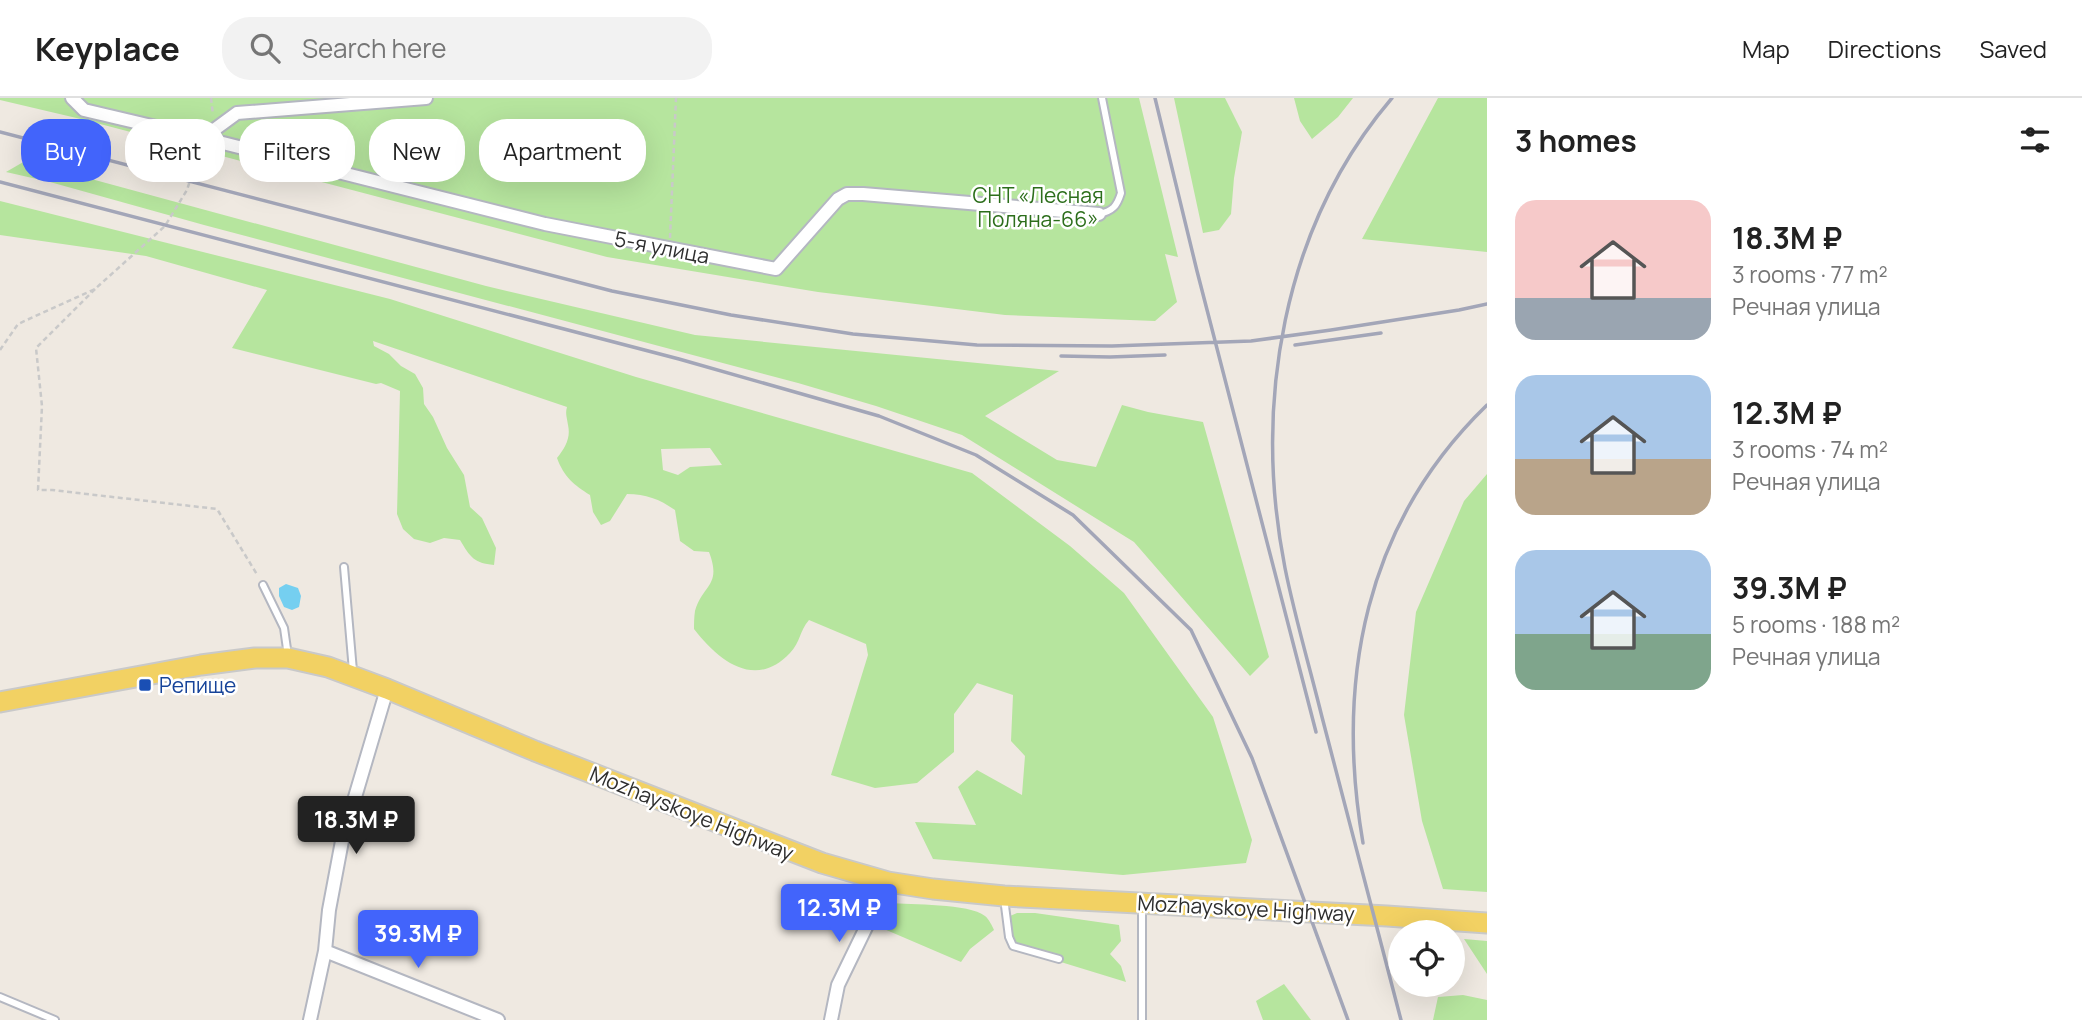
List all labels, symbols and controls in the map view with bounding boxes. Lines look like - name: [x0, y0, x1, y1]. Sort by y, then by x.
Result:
- search box: [222, 17, 712, 80]
- text: Keyplace: [35, 26, 180, 71]
- icon: search: [246, 29, 284, 67]
- text: Search here: [302, 30, 447, 66]
- text: Map: [1742, 32, 1790, 65]
- text: Directions: [1828, 32, 1941, 65]
- text: Saved: [1979, 32, 2047, 65]
- chip: Buy: [21, 119, 111, 182]
- chip: Rent: [125, 119, 225, 182]
- chip: Filters: [239, 119, 355, 182]
- chip: New: [369, 119, 465, 182]
- chip: Apartment: [479, 119, 646, 182]
- text: 3 homes: [1515, 120, 1637, 161]
- icon: filters: [2016, 121, 2054, 159]
- park label: СНТ «Лесная Поляна-66»: [972, 181, 1104, 233]
- text: 18.3M ₽: [1732, 217, 1842, 258]
- street label: 5-я улица: [612, 224, 712, 270]
- icon: home: [1571, 228, 1655, 312]
- text: 3 rooms · 77 m²: [1732, 258, 1888, 290]
- text: Речная улица: [1732, 290, 1881, 322]
- text: 12.3M ₽: [1732, 392, 1842, 433]
- icon: home: [1571, 403, 1655, 487]
- text: 3 rooms · 74 m²: [1732, 433, 1888, 465]
- text: Речная улица: [1732, 465, 1881, 497]
- text: 39.3M ₽: [1732, 567, 1847, 608]
- icon: home: [1571, 578, 1655, 662]
- text: 5 rooms · 188 m²: [1732, 608, 1900, 640]
- text: Речная улица: [1732, 640, 1881, 672]
- place label: Репище: [159, 671, 236, 699]
- marker: Репище: [137, 677, 153, 693]
- street label: Mozhayskoye Highway: [586, 759, 798, 867]
- pin: 18.3M ₽: [291, 796, 421, 856]
- text: 18.3M ₽: [314, 803, 398, 835]
- pin: 12.3M ₽: [774, 884, 904, 944]
- street label: Mozhayskoye Highway: [1137, 888, 1355, 928]
- text: 12.3M ₽: [797, 891, 881, 923]
- pin: 39.3M ₽: [353, 910, 483, 970]
- text: 39.3M ₽: [374, 917, 462, 949]
- map controls: [1388, 920, 1465, 997]
- button: locate: [1388, 920, 1465, 997]

